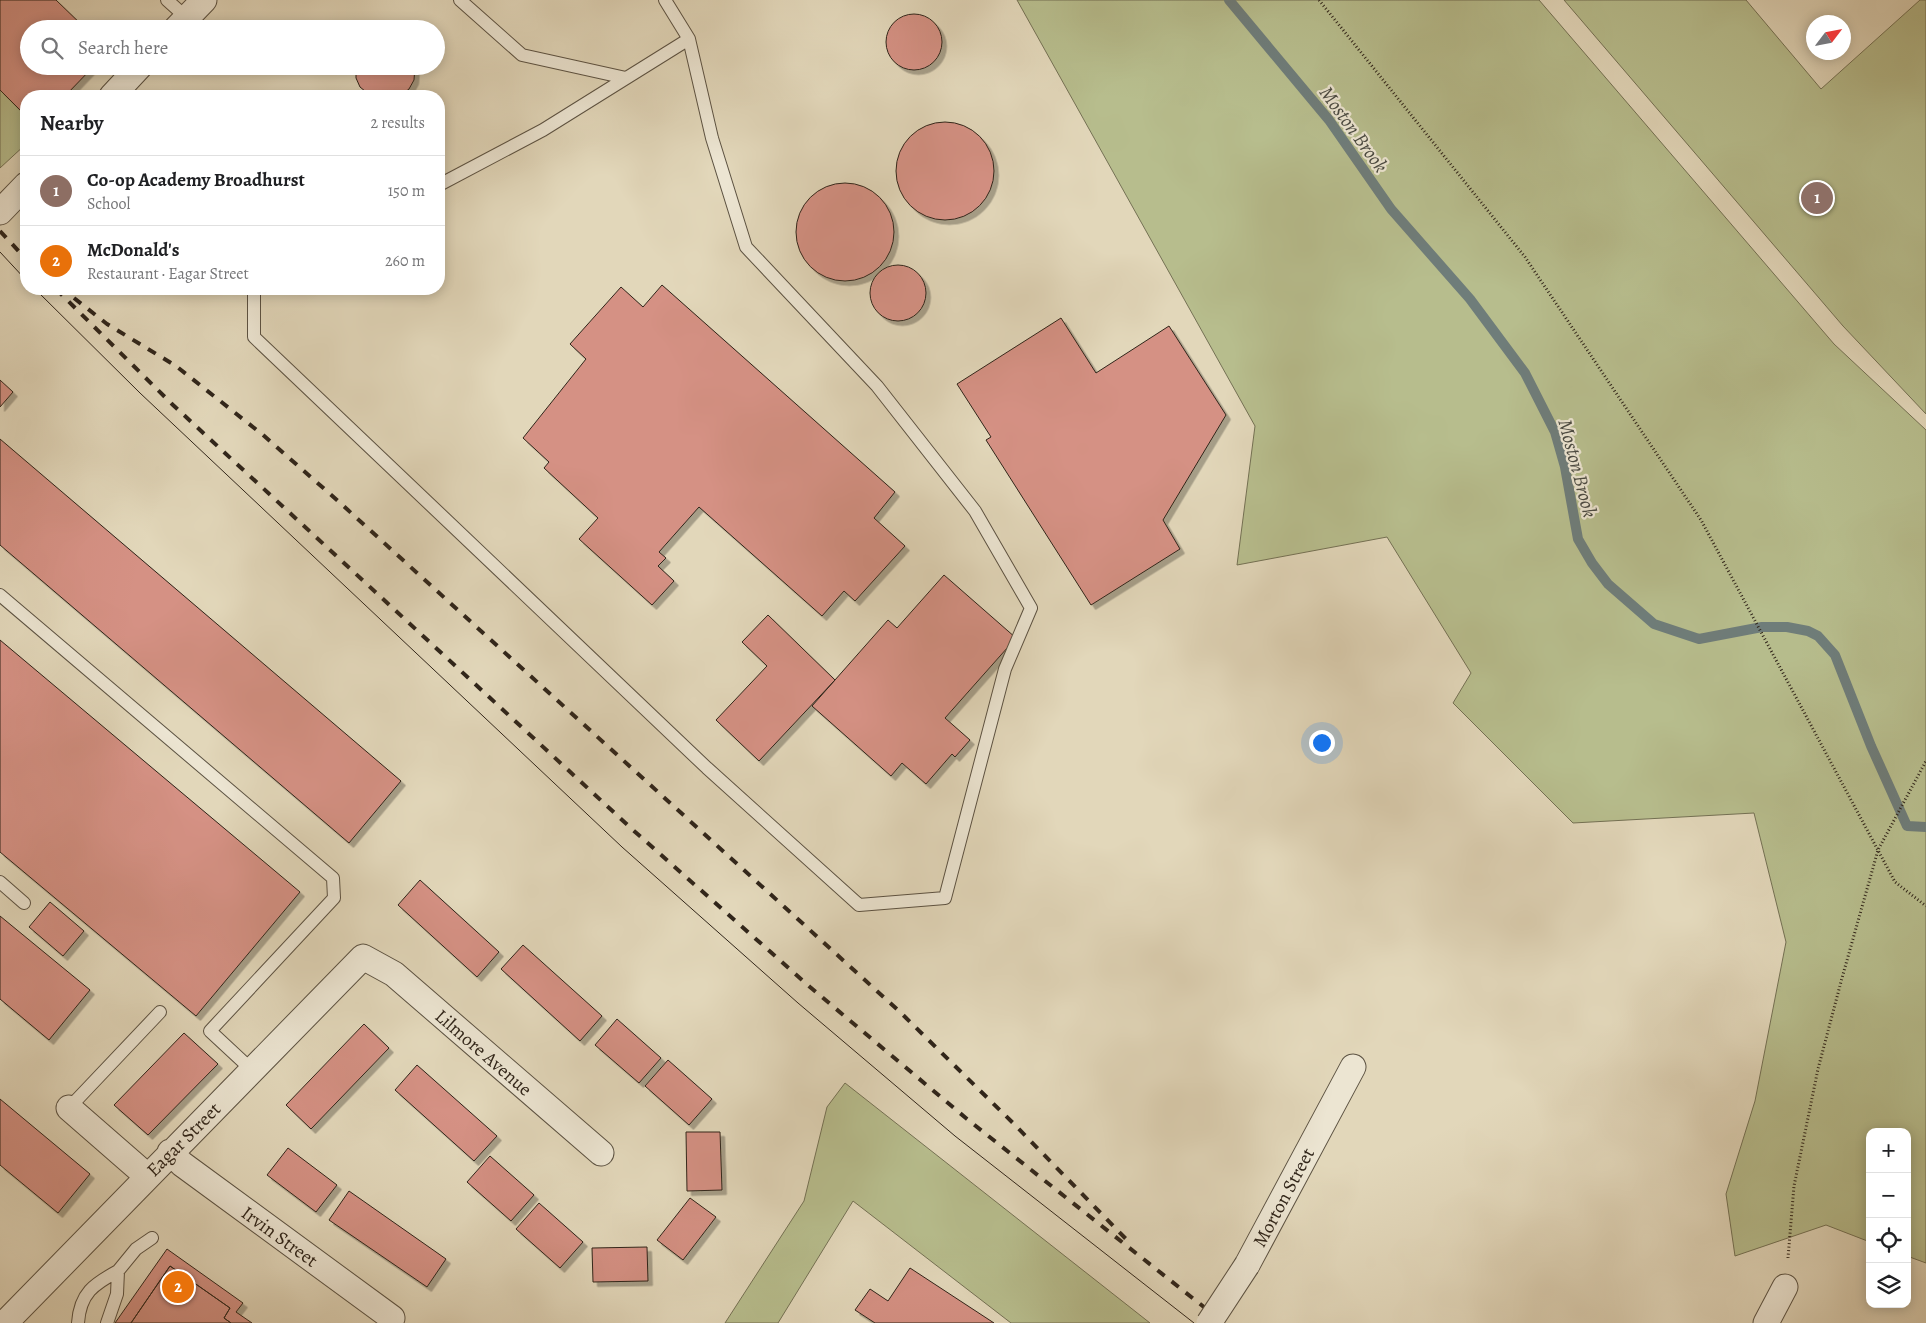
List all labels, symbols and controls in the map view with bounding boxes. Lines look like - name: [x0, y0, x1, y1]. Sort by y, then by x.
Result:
- north arrow: [1806, 15, 1851, 60]
- search box: [20, 20, 445, 75]
- icon: search: [38, 34, 66, 62]
- text: Search here: [78, 35, 168, 61]
- water label: Moston Brook: [1313, 81, 1394, 178]
- text: Nearby: [40, 109, 103, 137]
- text: 2 results: [370, 112, 425, 134]
- text: Co-op Academy Broadhurst: [87, 167, 305, 193]
- pin: 1: [1801, 179, 1833, 217]
- text: 1: [53, 180, 59, 202]
- text: 150 m: [388, 180, 425, 202]
- text: School: [87, 193, 130, 215]
- text: McDonald's: [87, 237, 179, 263]
- text: 2: [52, 250, 60, 272]
- text: 260 m: [385, 250, 425, 272]
- text: Restaurant · Eagar Street: [87, 263, 249, 285]
- water label: Moston Brook: [1551, 416, 1604, 520]
- your location: [1309, 730, 1335, 756]
- street label: Lilmore Avenue: [429, 1003, 537, 1102]
- street label: Eagar Street: [141, 1097, 227, 1183]
- map controls: [1866, 1128, 1911, 1308]
- button: +: [1866, 1128, 1911, 1173]
- street label: Morton Street: [1247, 1143, 1321, 1252]
- button: −: [1866, 1173, 1911, 1218]
- street label: Irvin Street: [236, 1200, 323, 1273]
- button: locate: [1866, 1218, 1911, 1263]
- button: layers: [1866, 1263, 1911, 1308]
- pin: 2: [162, 1268, 194, 1306]

